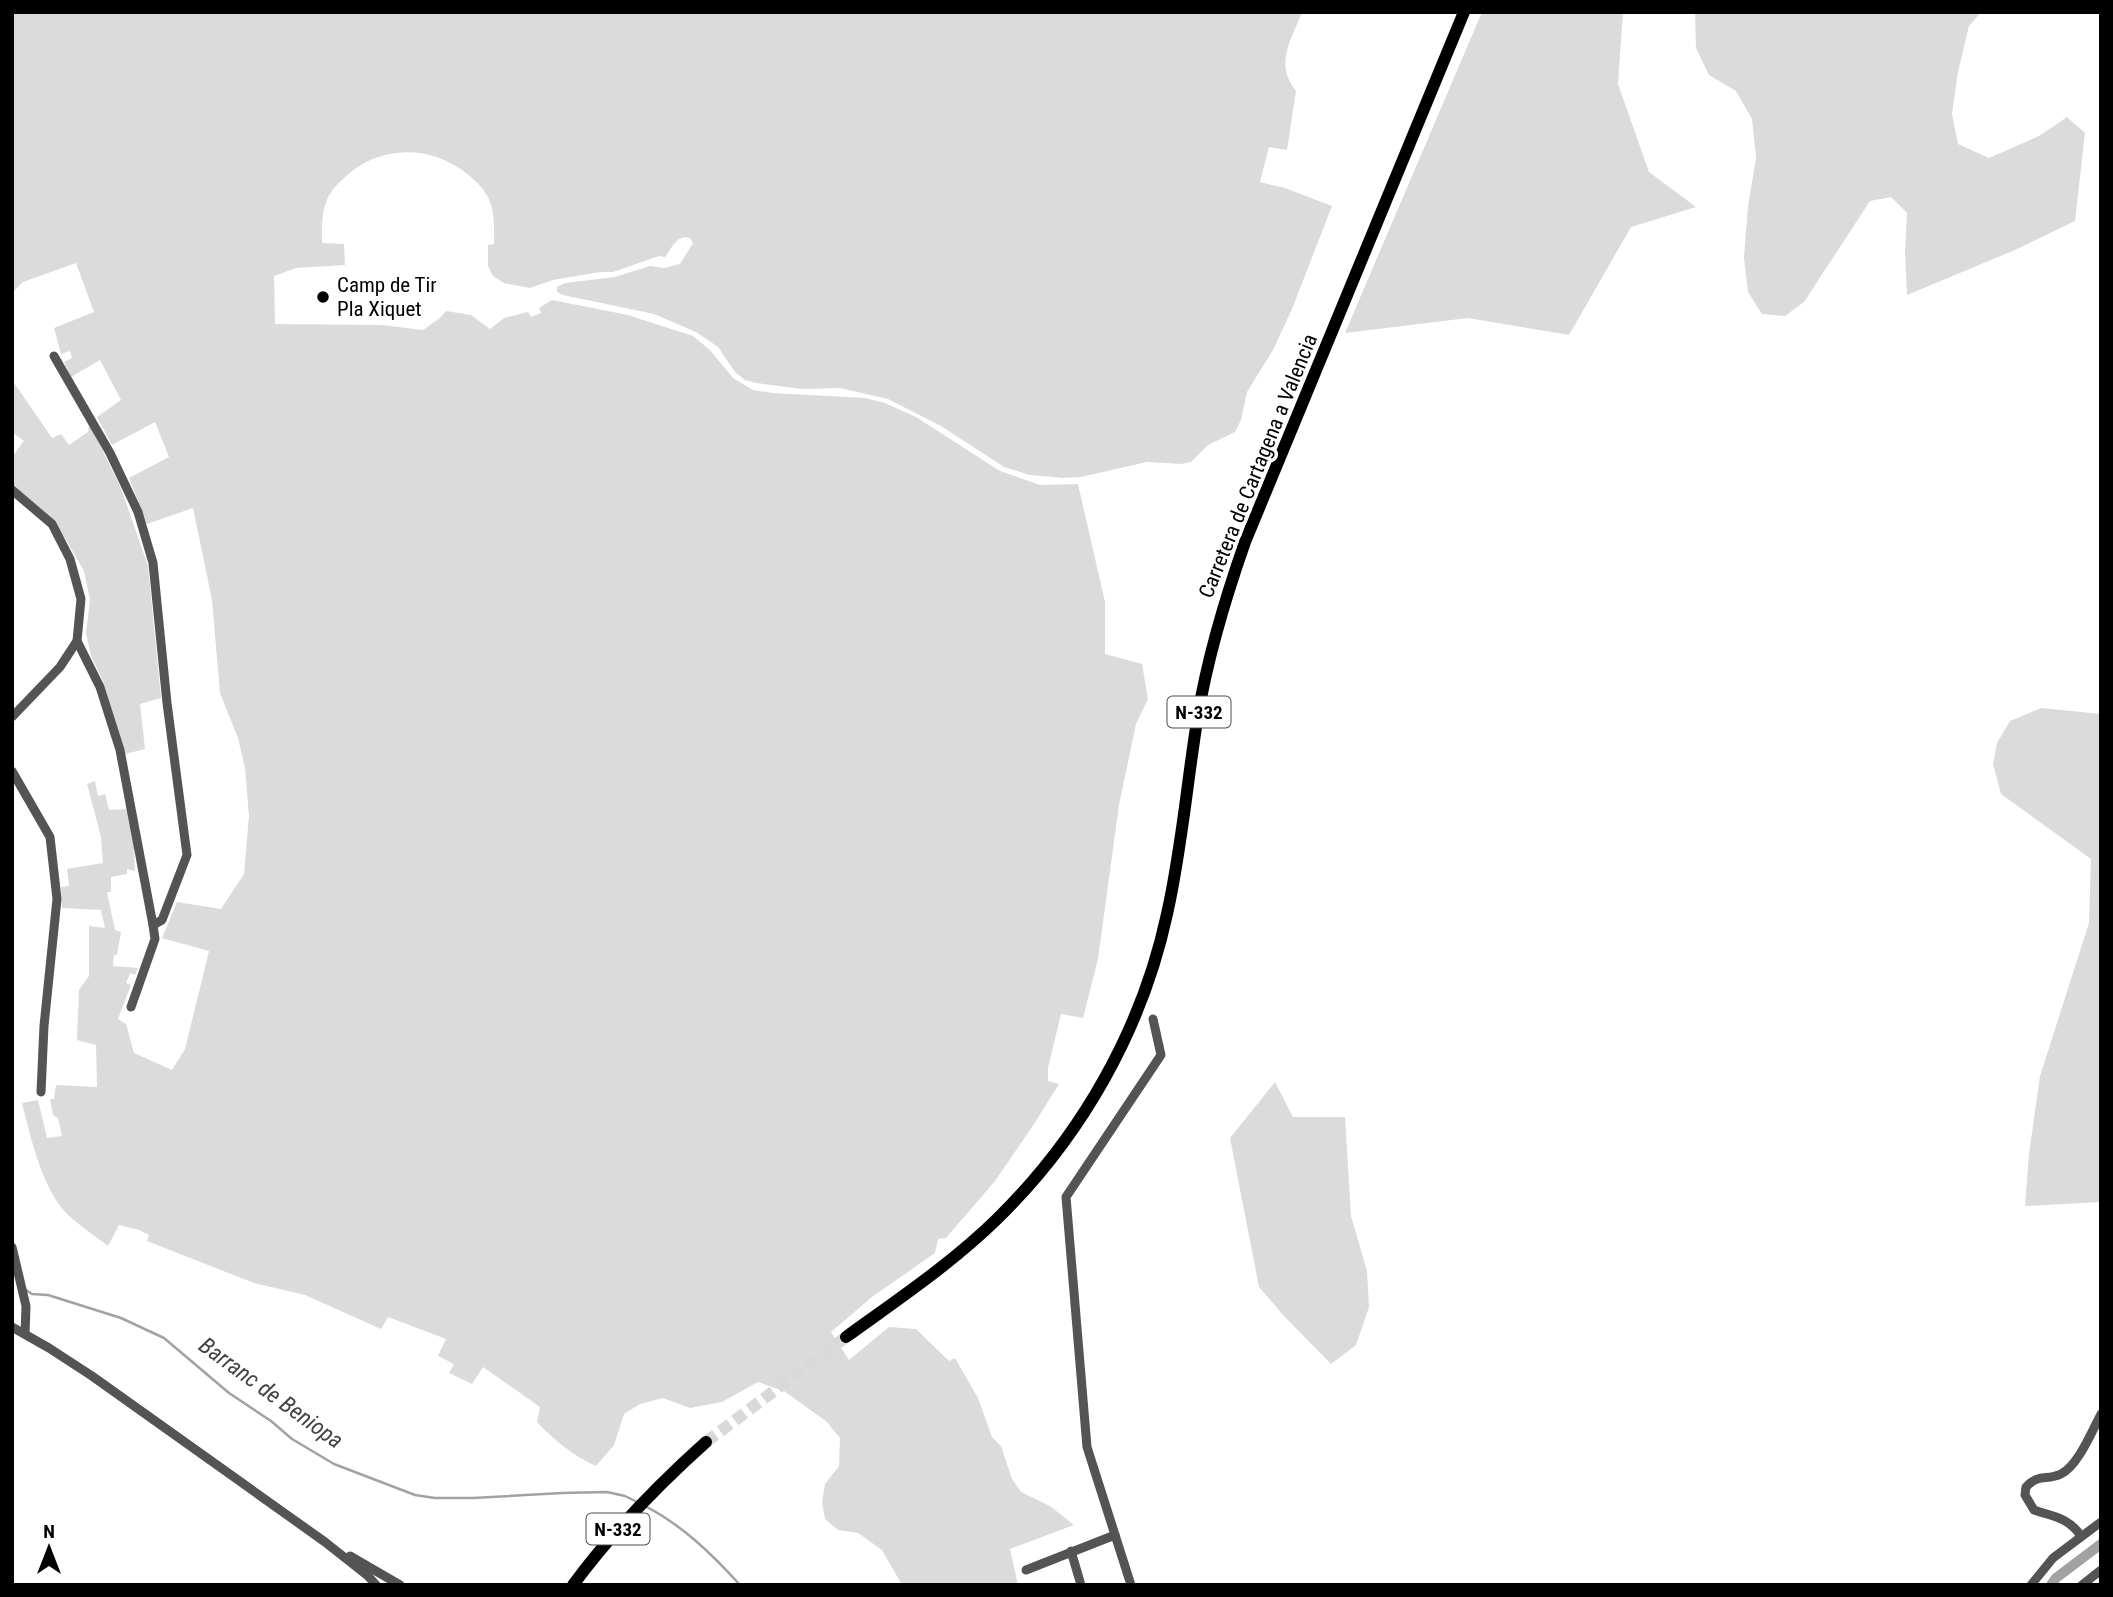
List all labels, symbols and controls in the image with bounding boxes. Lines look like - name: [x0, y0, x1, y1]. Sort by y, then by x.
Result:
- place label: Camp de Tir Pla Xiquet: [337, 273, 437, 321]
- marker: Camp de Tir Pla Xiquet: [315, 289, 331, 305]
- street label: Carretera de Cartagena a Valencia: [1194, 331, 1322, 601]
- road number: N-332: [1168, 696, 1230, 727]
- water label: Barranc de Beniopa: [194, 1332, 348, 1454]
- north arrow: [14, 1513, 84, 1583]
- road number: N-332: [586, 1513, 650, 1544]
- text: N: [43, 1520, 55, 1543]

